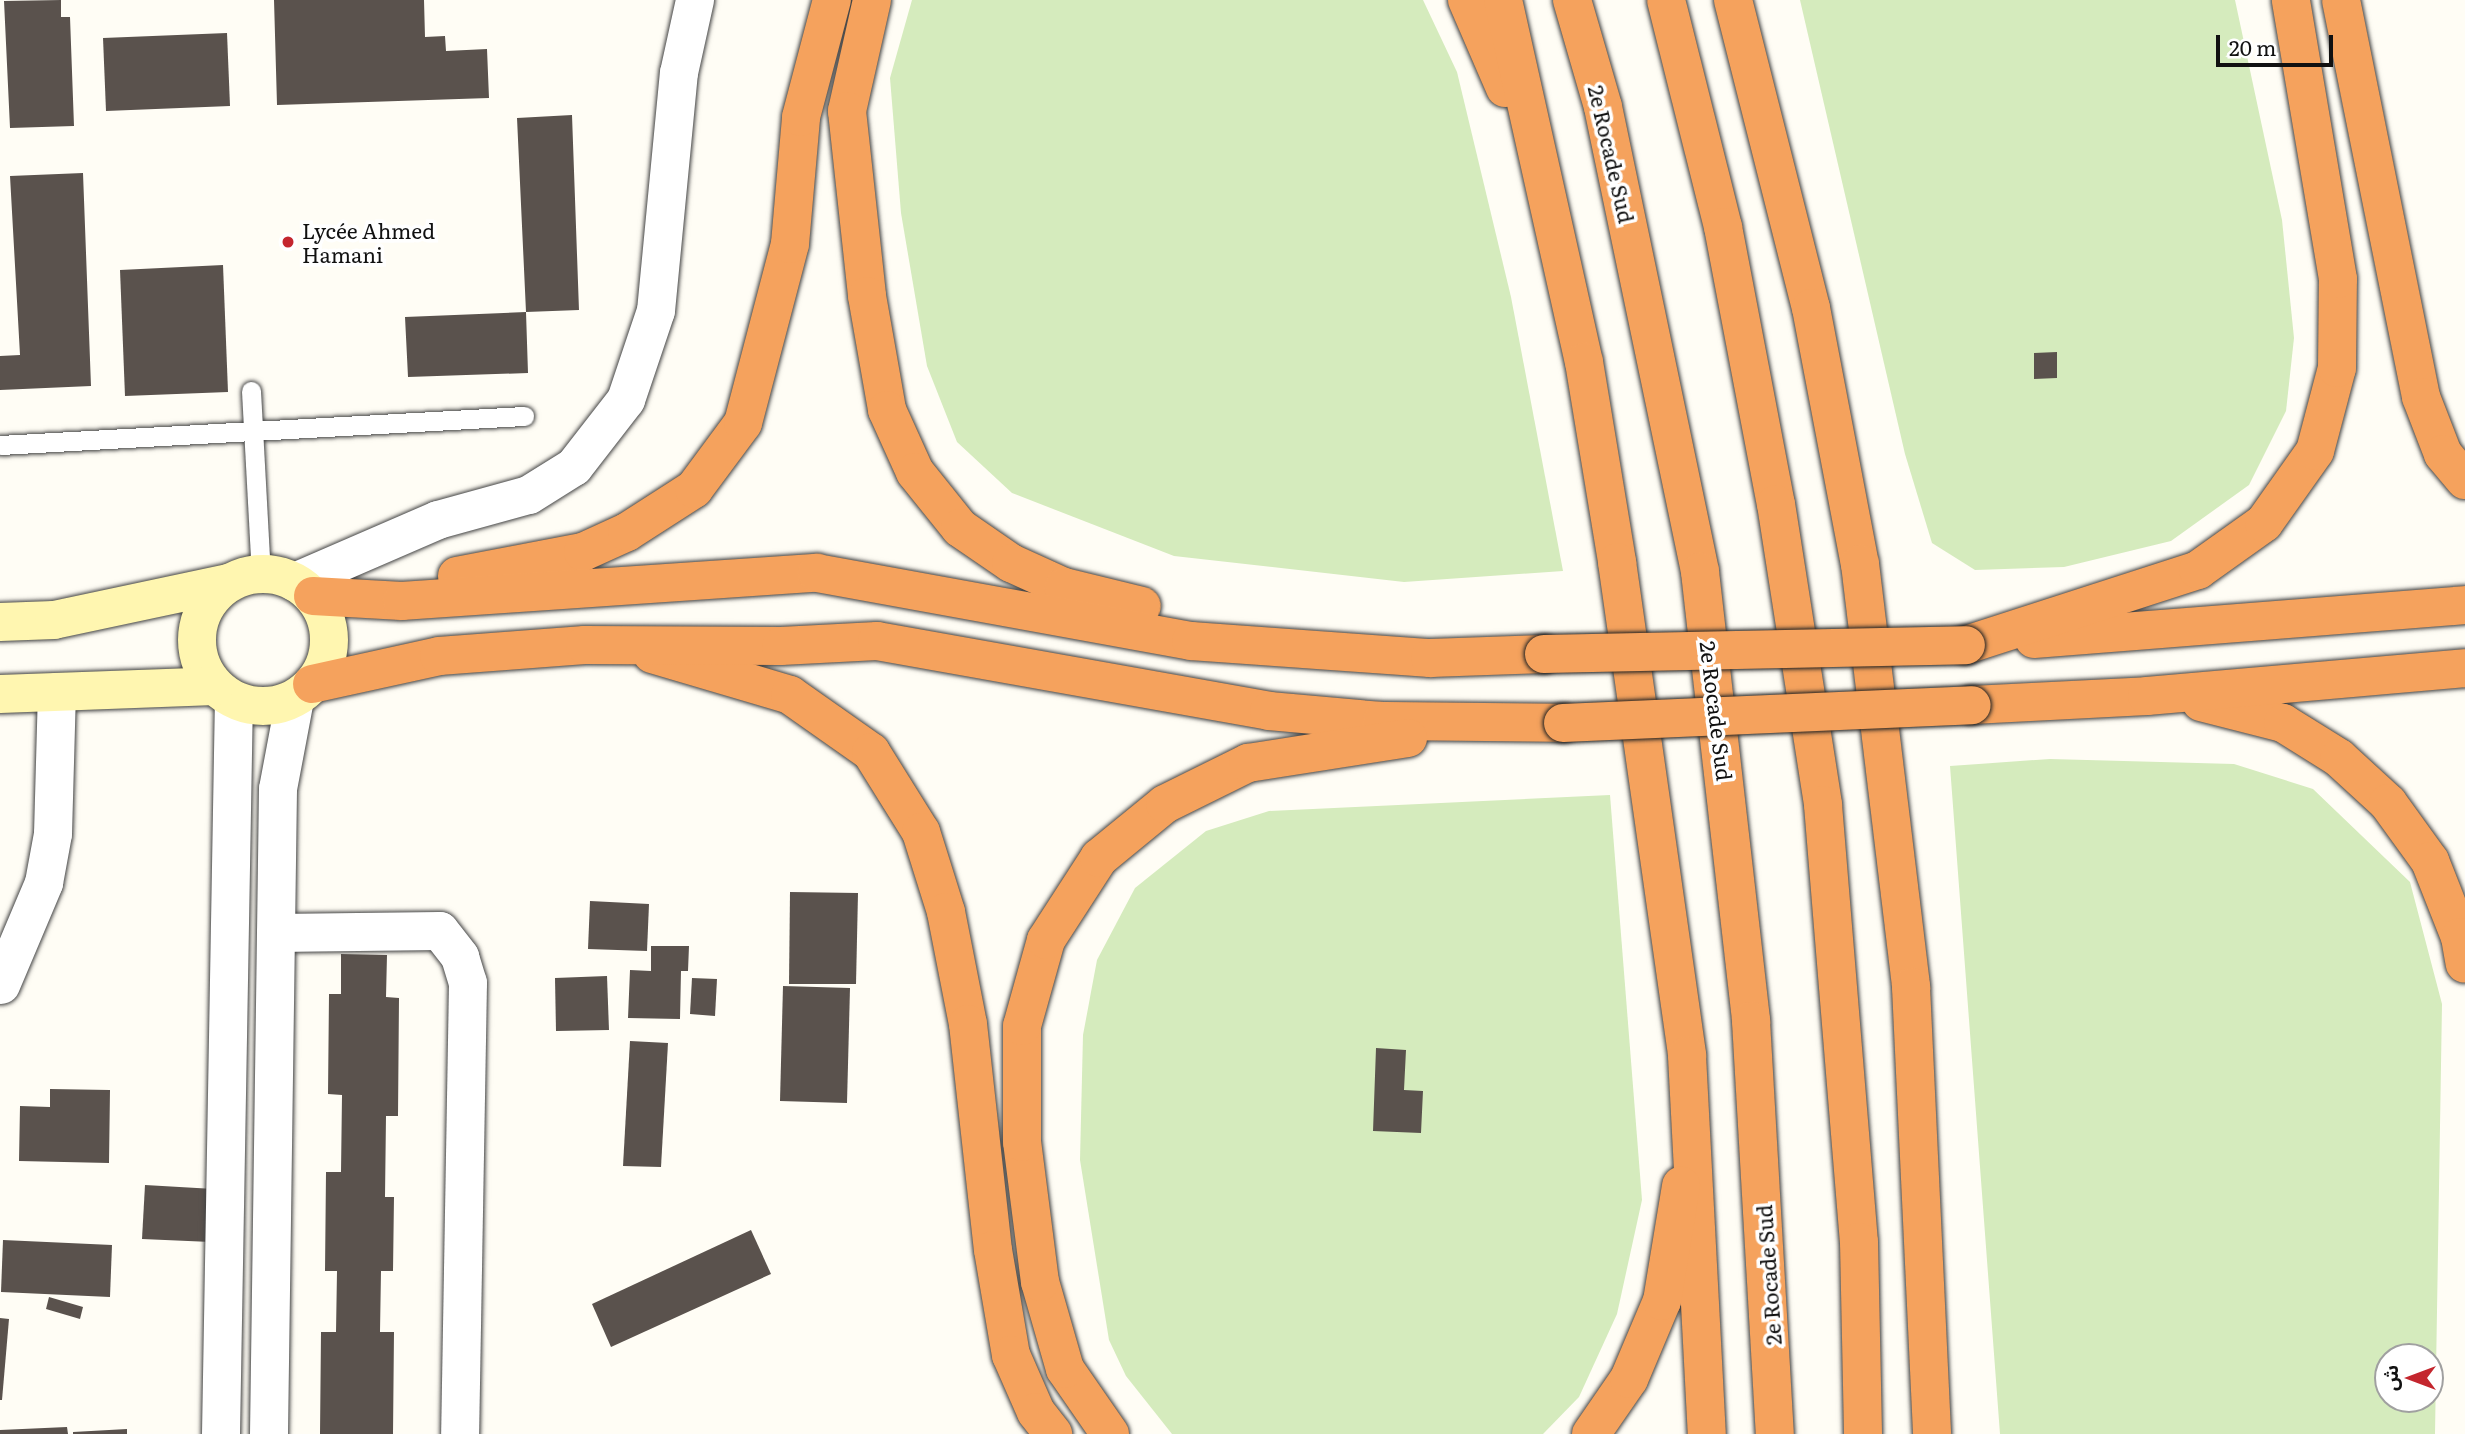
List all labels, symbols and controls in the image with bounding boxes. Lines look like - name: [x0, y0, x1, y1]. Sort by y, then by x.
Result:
- scale bar: [2220, 21, 2337, 65]
- text: 20 m: [2229, 31, 2276, 62]
- street label: 2e Rocade Sud: [1584, 83, 1640, 225]
- place label: Lycée Ahmed Hamani: [302, 217, 435, 267]
- marker: Lycée Ahmed Hamani: [280, 234, 296, 250]
- street label: 2e Rocade Sud: [1696, 640, 1738, 782]
- street label: 2e Rocade Sud: [1751, 1204, 1785, 1346]
- north arrow: [2374, 1343, 2444, 1413]
- text: ش: [2376, 1365, 2404, 1391]

